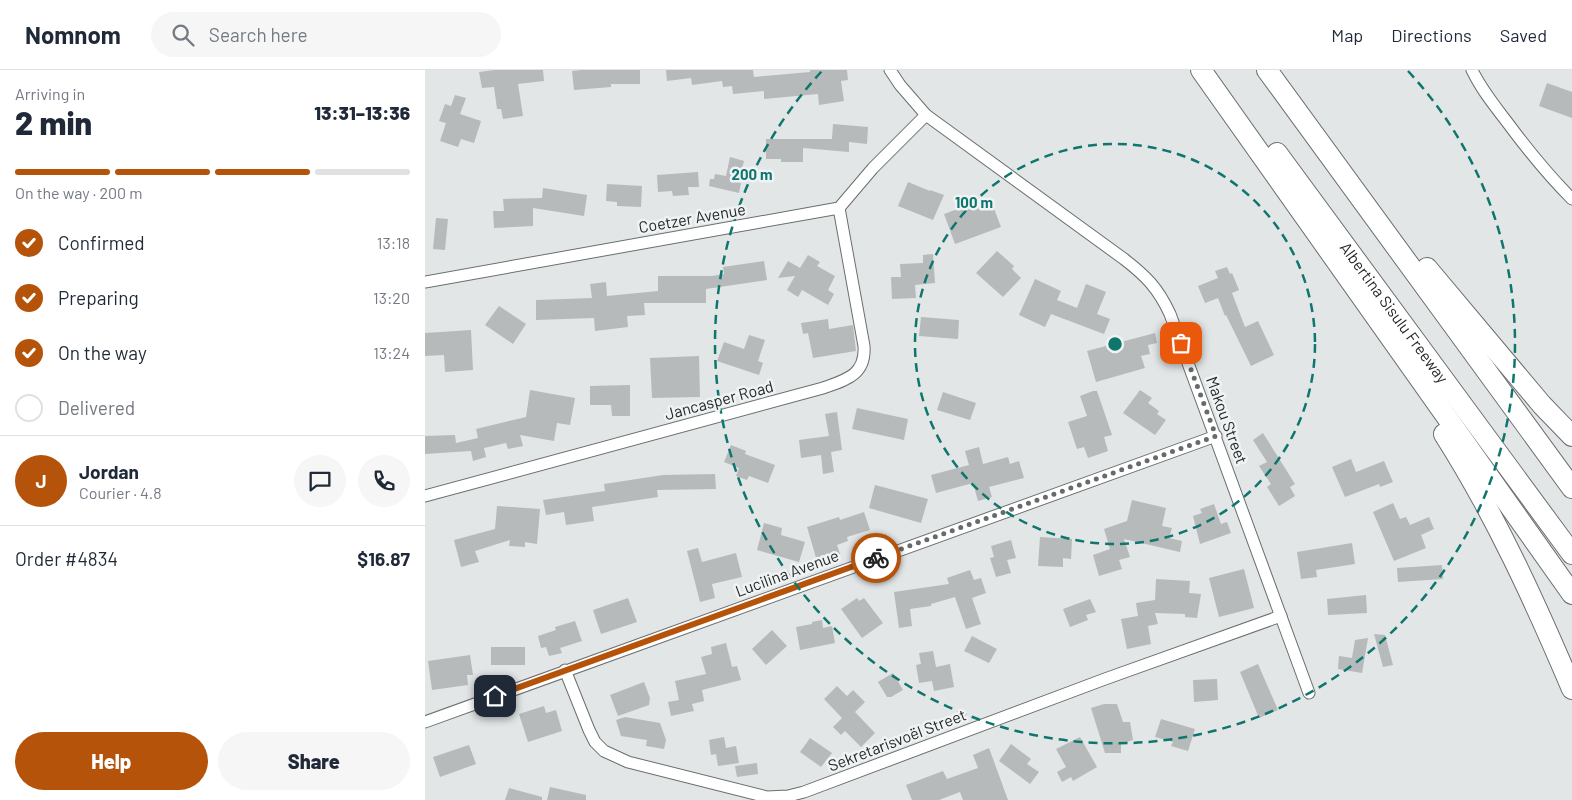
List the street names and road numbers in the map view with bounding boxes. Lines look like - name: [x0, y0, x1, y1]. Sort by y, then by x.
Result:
- street label: Coetzer Avenue: [637, 199, 747, 236]
- street label: Albertina Sisulu Freeway: [1337, 238, 1453, 387]
- street label: Makou Street: [1203, 374, 1252, 466]
- street label: Jancasper Road: [662, 376, 775, 423]
- street label: Lucilina Avenue: [733, 545, 841, 600]
- street label: Sekretarisvoël Street: [825, 704, 969, 775]

